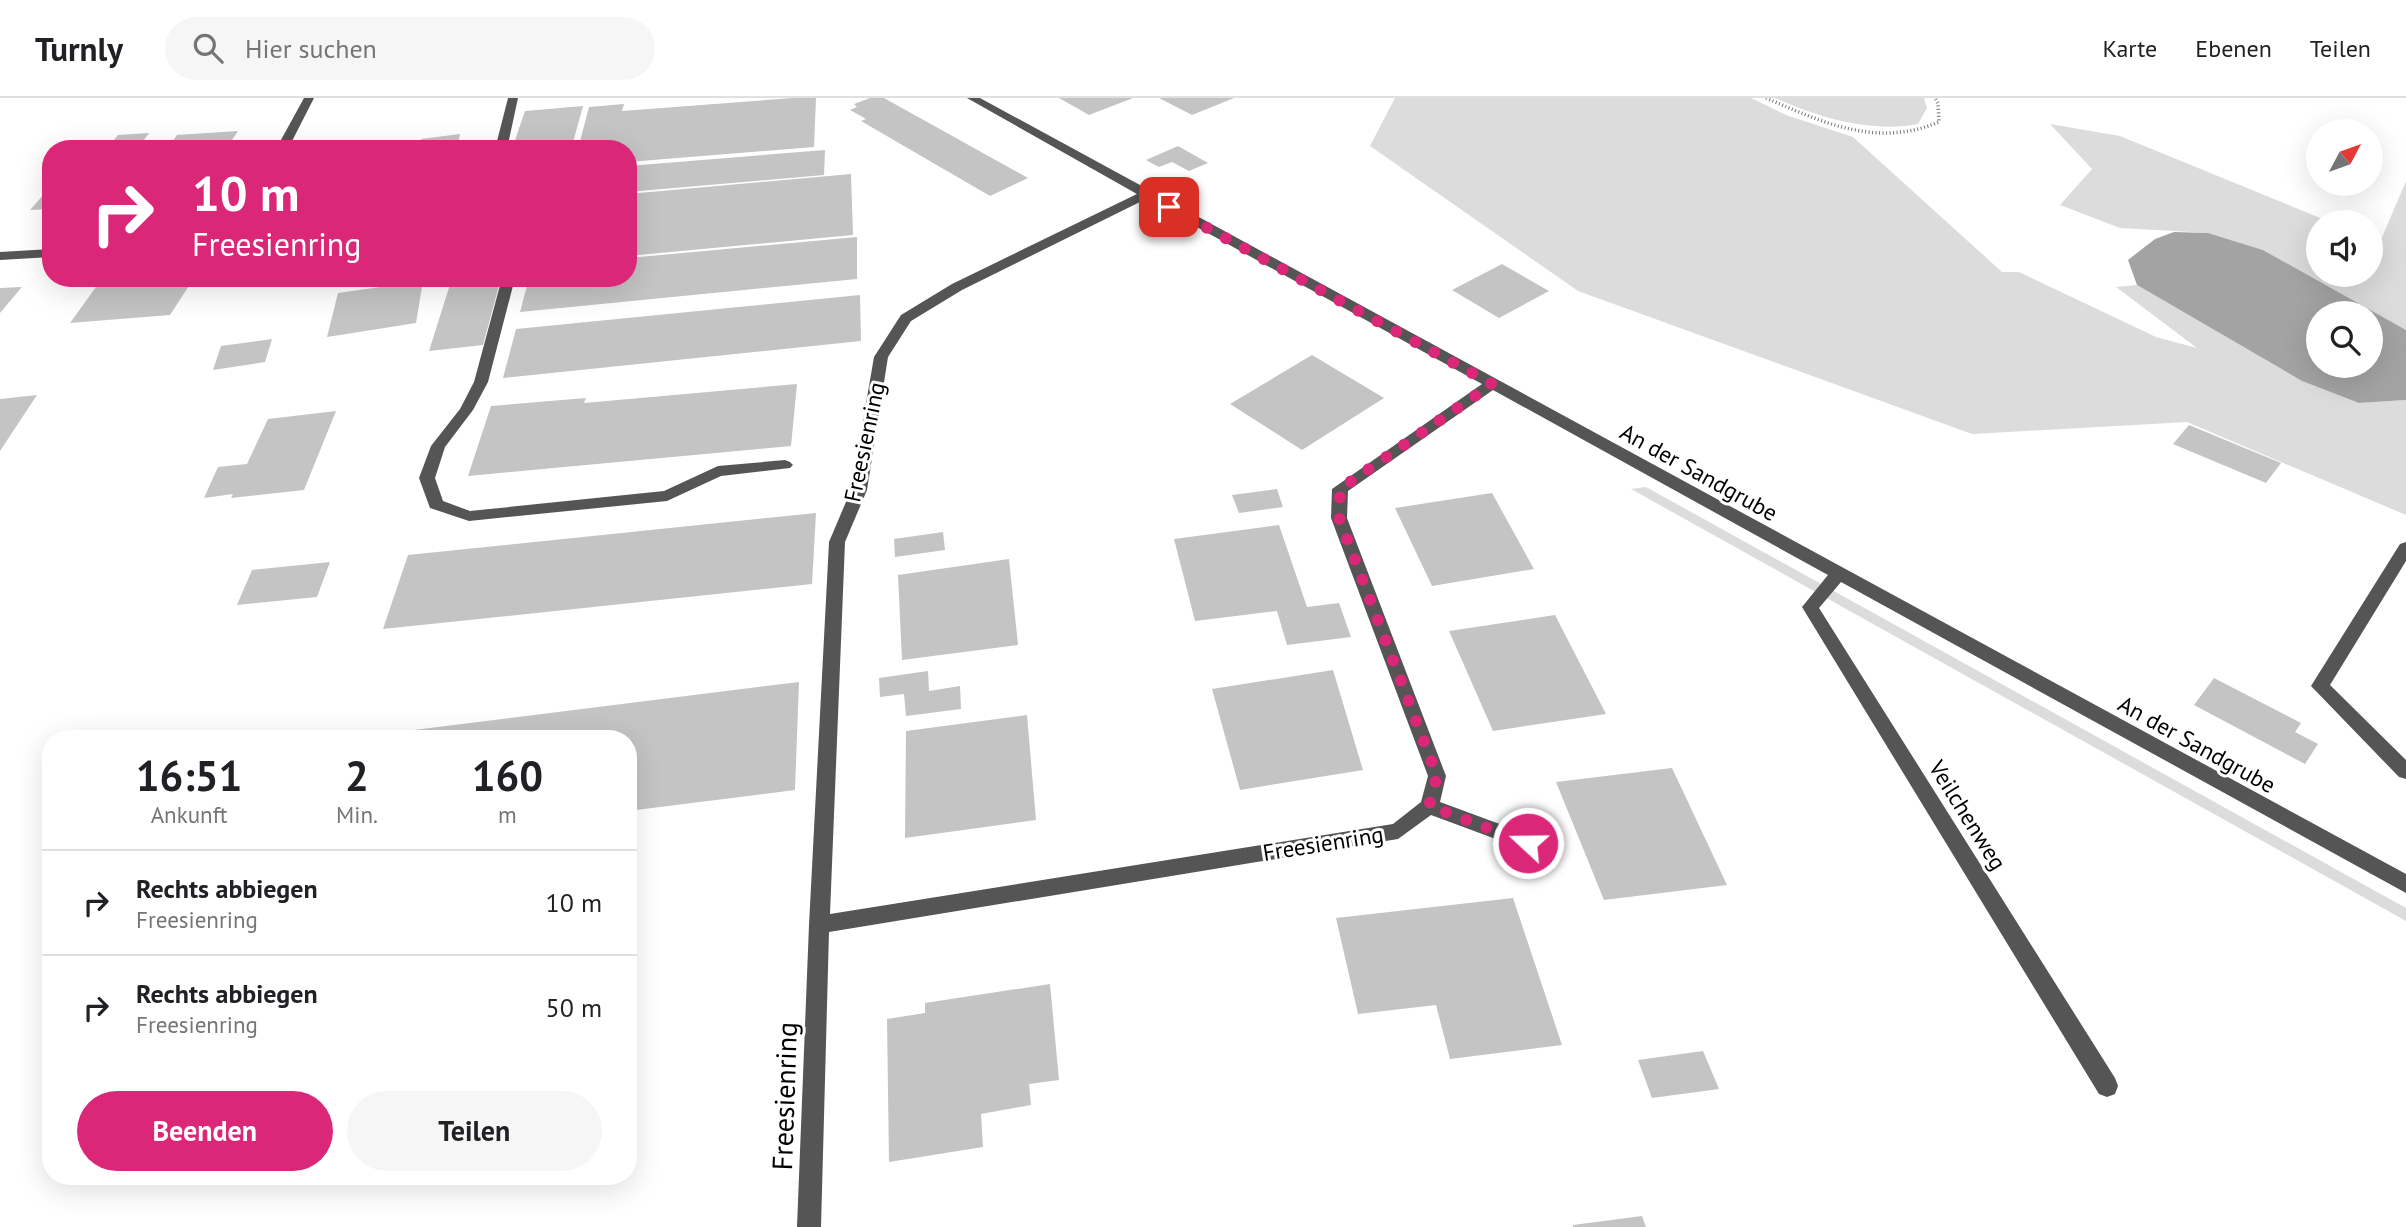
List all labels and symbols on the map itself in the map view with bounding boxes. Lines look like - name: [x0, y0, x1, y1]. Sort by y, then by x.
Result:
- north arrow: [2306, 119, 2384, 196]
- pin: [1139, 177, 1199, 237]
- street label: Freesienring: [837, 379, 891, 505]
- street label: An der Sandgrube: [1615, 417, 1783, 527]
- street label: An der Sandgrube: [2113, 689, 2281, 799]
- street label: Veilchenweg: [1922, 754, 2013, 875]
- position arrow: [1491, 806, 1565, 880]
- street label: Freesienring: [1261, 819, 1385, 867]
- street label: Freesienring: [763, 1021, 805, 1171]

